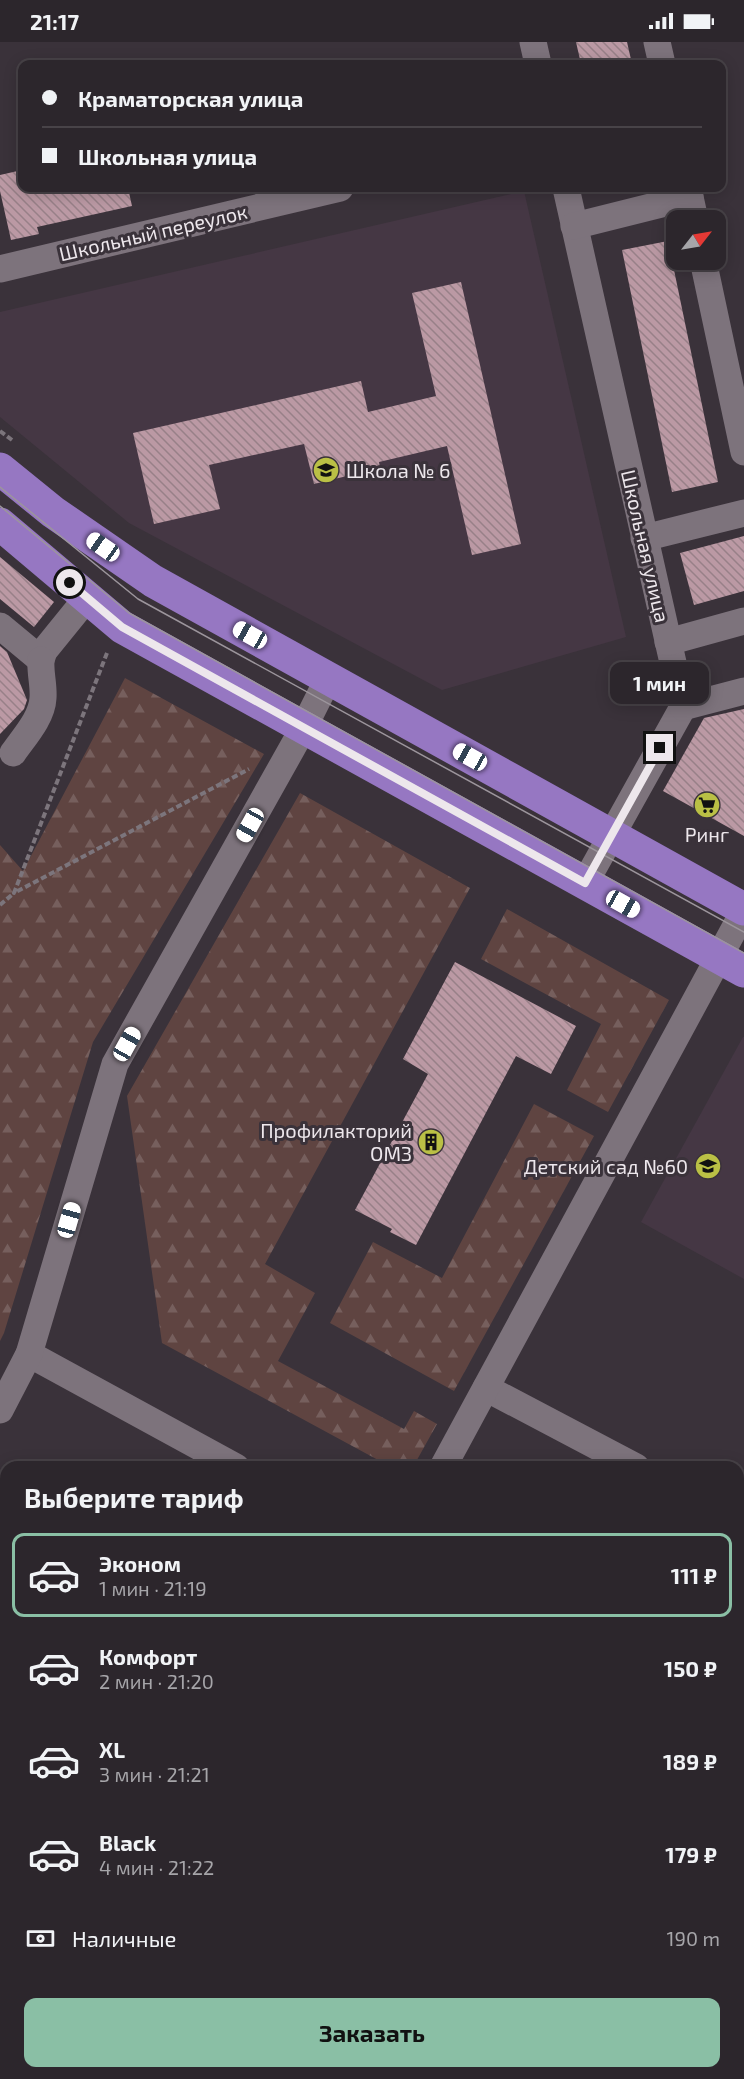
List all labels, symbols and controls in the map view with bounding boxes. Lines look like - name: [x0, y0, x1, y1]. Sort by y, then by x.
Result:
- text: 21:17: [30, 8, 79, 34]
- text: Краматорская улица: [78, 85, 303, 111]
- text: Школьная улица: [78, 143, 257, 169]
- street label: Школьный переулок: [57, 199, 250, 266]
- north arrow: [666, 210, 726, 270]
- map controls: [666, 210, 726, 270]
- school or university icon: Школа № 6: [311, 455, 341, 485]
- place label: Школа № 6: [346, 458, 450, 482]
- street label: Школьная улица: [616, 467, 675, 625]
- car: [83, 529, 123, 565]
- route start: [56, 569, 83, 596]
- car: [230, 618, 270, 652]
- callout: 1 мин: [610, 661, 710, 703]
- text: 1 мин: [633, 671, 686, 695]
- route end: [646, 734, 673, 761]
- car: [450, 740, 490, 774]
- supermarket icon: Ринг: [692, 790, 722, 820]
- car: [233, 805, 267, 845]
- place label: Ринг: [685, 822, 729, 846]
- car: [603, 887, 643, 921]
- car: [110, 1024, 144, 1064]
- place label: Профилакторий ОМЗ: [260, 1118, 412, 1165]
- building icon: Профилакторий ОМЗ: [416, 1127, 446, 1157]
- school or university icon: Детский сад №60: [693, 1151, 723, 1181]
- place label: Детский сад №60: [524, 1154, 688, 1178]
- car: [55, 1200, 83, 1240]
- text: Выберите тариф: [24, 1481, 244, 1513]
- icon: car: [27, 1548, 81, 1602]
- text: Эконом: [99, 1550, 181, 1576]
- text: 111 ₽: [671, 1562, 717, 1588]
- text: 1 мин · 21:19: [99, 1576, 207, 1600]
- icon: car: [27, 1641, 81, 1695]
- text: Комфорт: [99, 1643, 197, 1669]
- text: 150 ₽: [664, 1655, 717, 1681]
- text: 2 мин · 21:20: [99, 1669, 214, 1693]
- icon: car: [27, 1734, 81, 1788]
- text: XL: [99, 1736, 125, 1762]
- text: 189 ₽: [663, 1748, 717, 1774]
- text: 3 мин · 21:21: [99, 1762, 210, 1786]
- icon: car: [27, 1827, 81, 1881]
- text: Black: [99, 1829, 156, 1855]
- text: 179 ₽: [665, 1841, 717, 1867]
- text: 4 мин · 21:22: [99, 1855, 214, 1879]
- icon: cash: [24, 1922, 57, 1955]
- text: Наличные: [72, 1925, 176, 1951]
- text: 190 m: [667, 1926, 720, 1950]
- button: Заказать: [24, 1998, 720, 2067]

